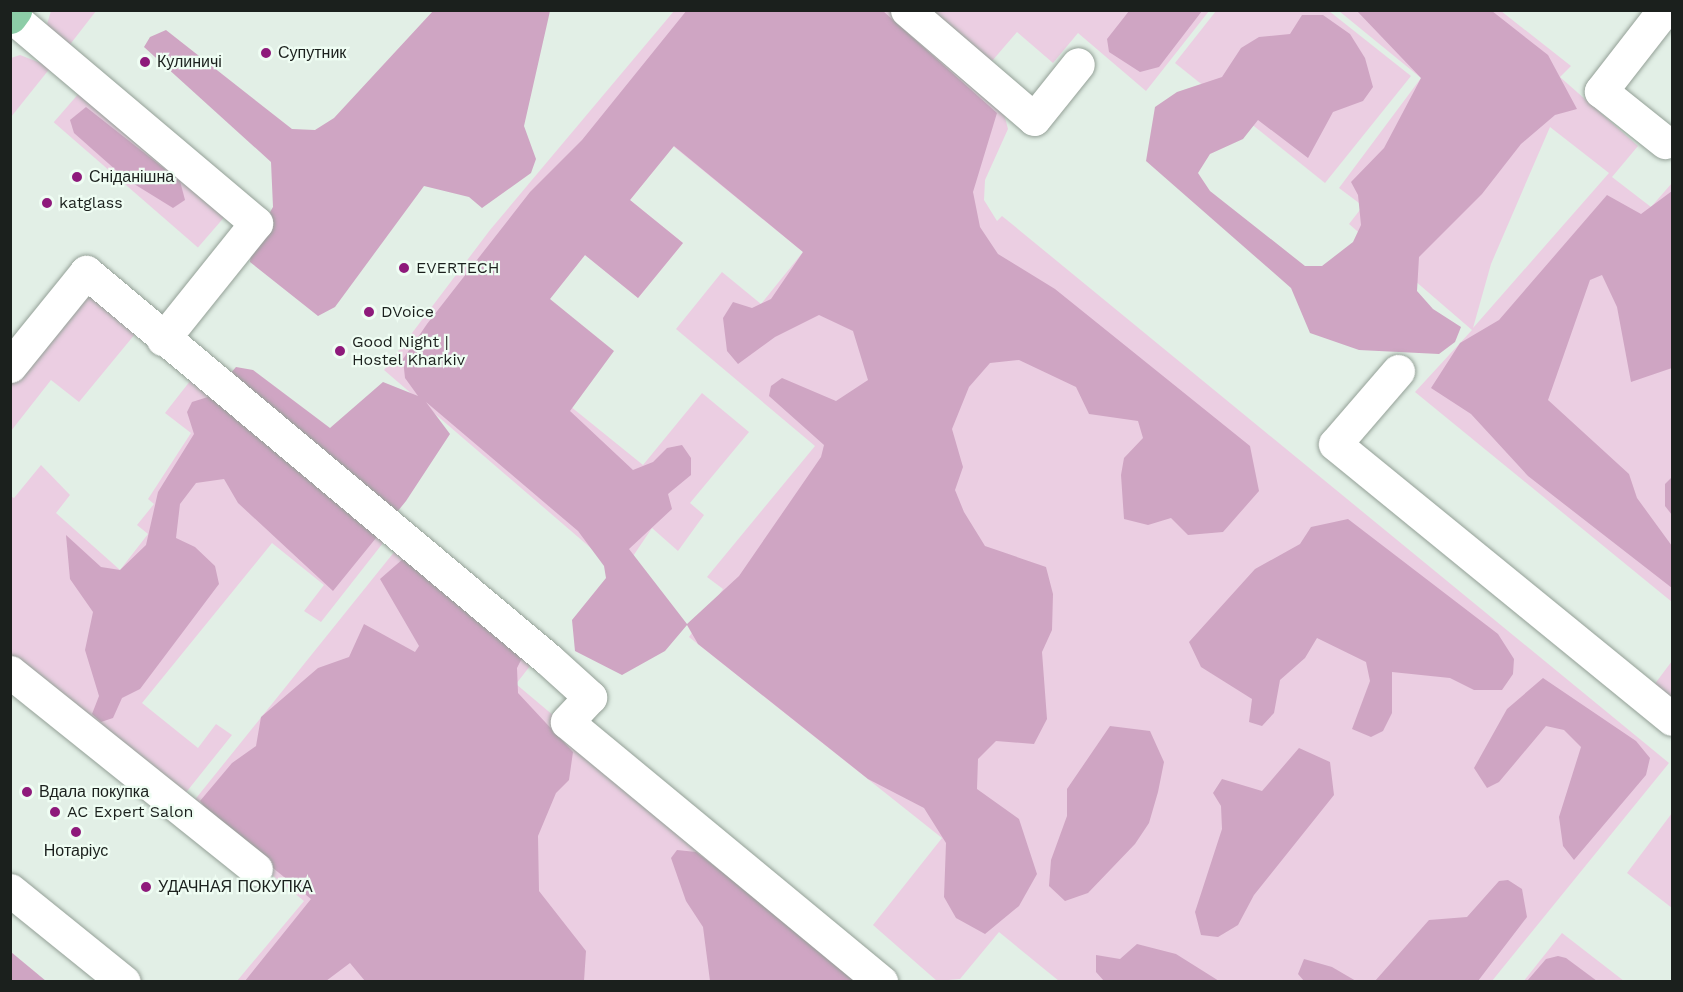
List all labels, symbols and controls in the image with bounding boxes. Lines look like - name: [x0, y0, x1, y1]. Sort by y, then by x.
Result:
- place label: Супутник: [278, 43, 346, 63]
- marker: Супутник: [259, 46, 273, 60]
- place label: Кулиничі: [157, 52, 222, 72]
- marker: Кулиничі: [138, 55, 152, 69]
- place label: Сніданішна: [89, 167, 174, 187]
- marker: Сніданішна: [70, 170, 84, 184]
- place label: katglass: [59, 193, 123, 213]
- marker: katglass: [40, 196, 54, 210]
- place label: EVERTECH: [416, 258, 499, 278]
- marker: EVERTECH: [397, 261, 411, 275]
- place label: DVoice: [381, 302, 434, 322]
- marker: DVoice: [362, 305, 376, 319]
- place label: Good Night | Hostel Kharkiv: [352, 332, 466, 370]
- marker: Good Night | Hostel Kharkiv: [333, 344, 347, 358]
- place label: Вдала покупка: [39, 782, 149, 802]
- marker: Вдала покупка: [20, 785, 34, 799]
- place label: AC Expert Salon: [67, 802, 193, 822]
- marker: AC Expert Salon: [48, 805, 62, 819]
- marker: Нотаріус: [69, 825, 83, 839]
- place label: Нотаріус: [44, 841, 108, 861]
- place label: УДАЧНАЯ ПОКУПКА: [158, 877, 313, 897]
- marker: УДАЧНАЯ ПОКУПКА: [139, 880, 153, 894]

